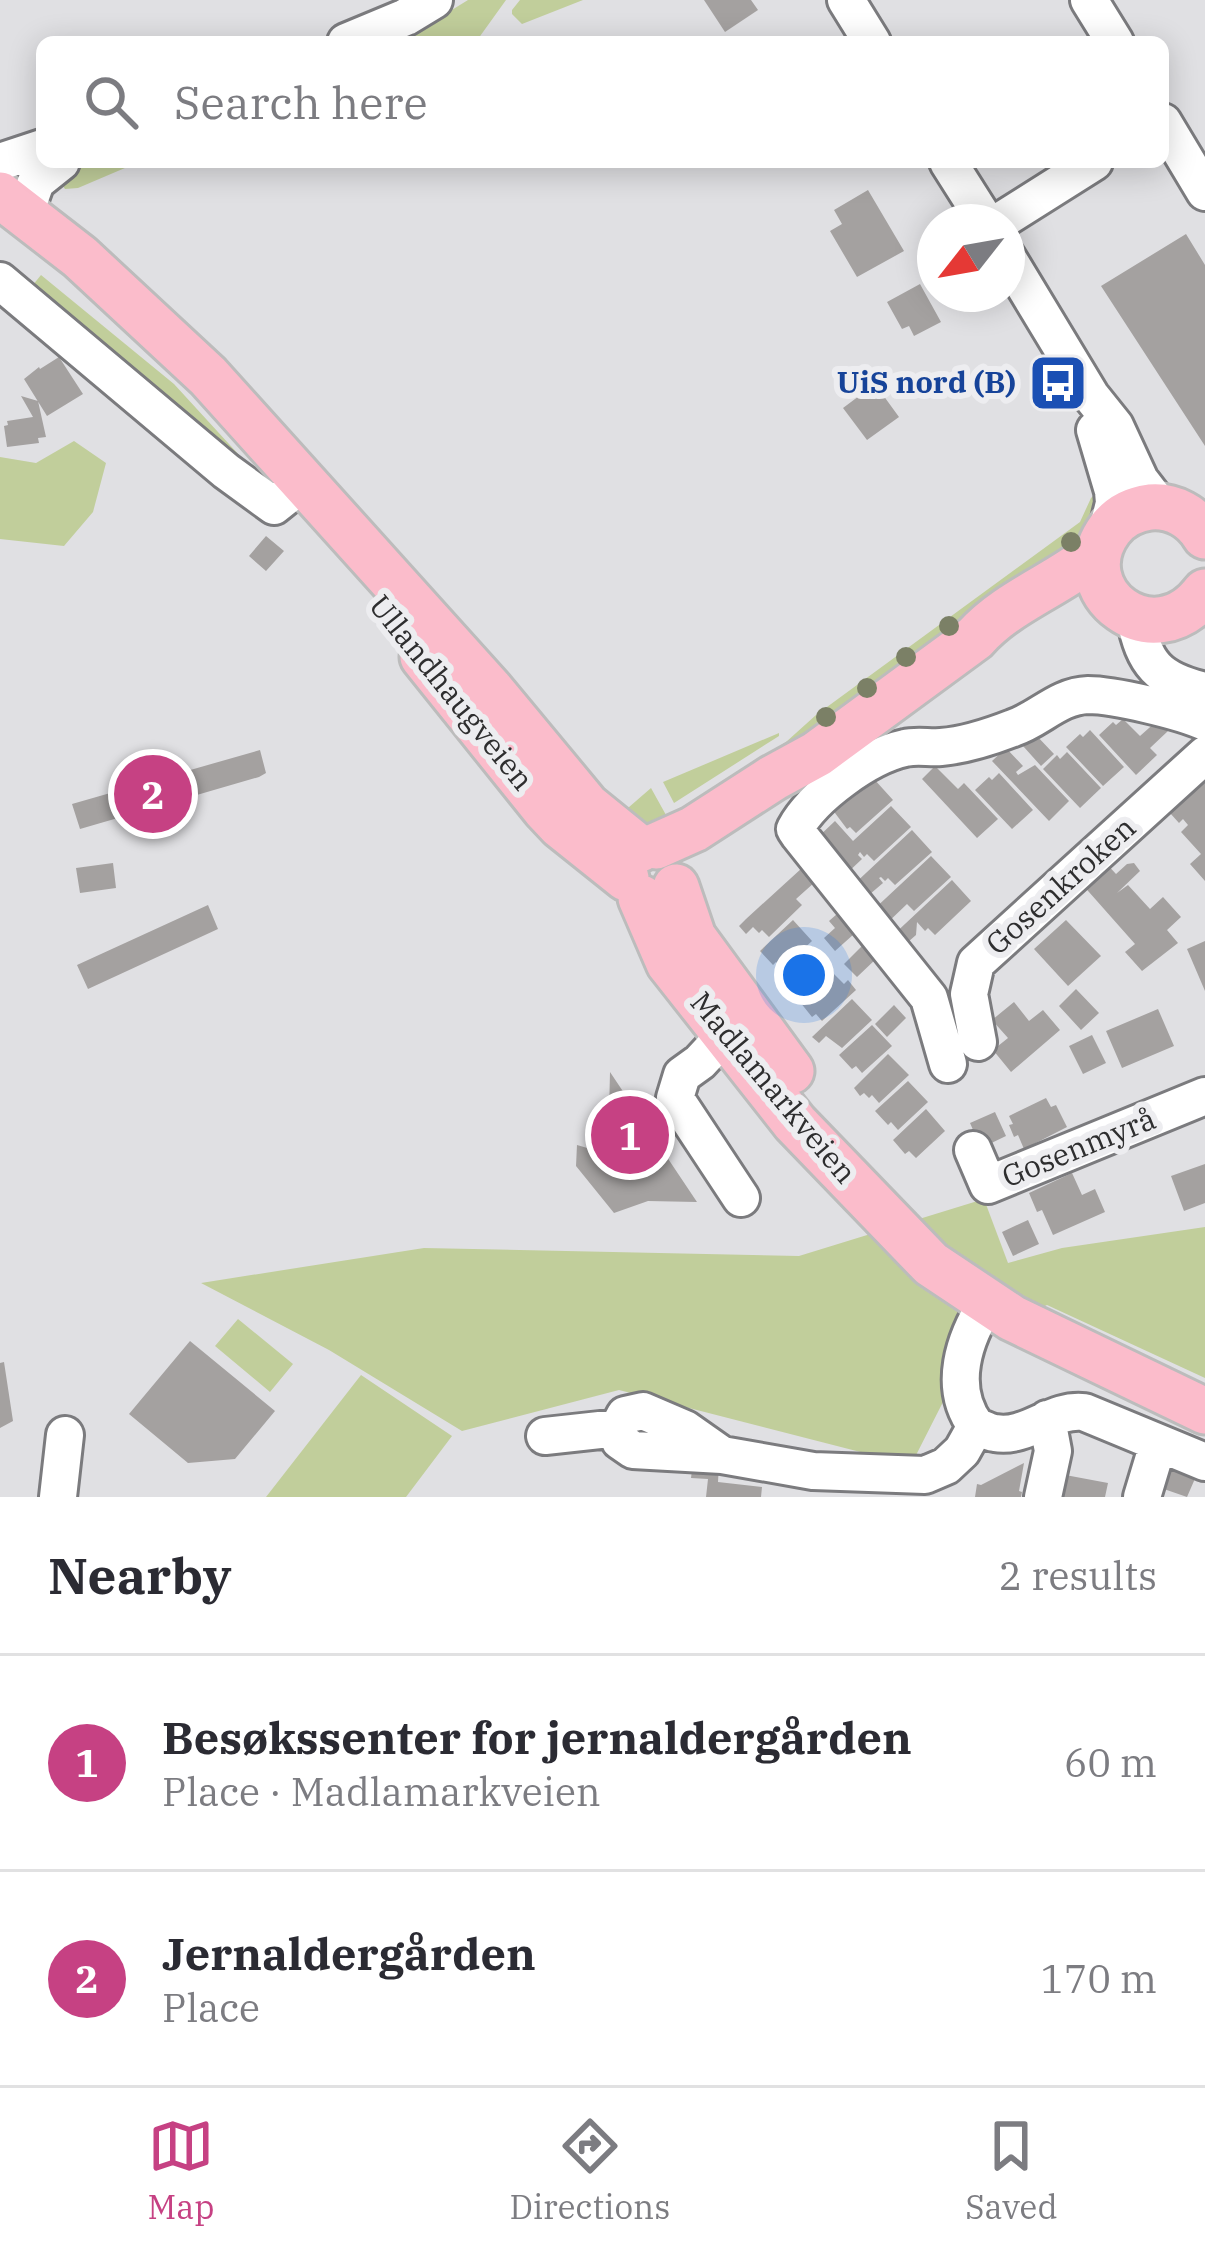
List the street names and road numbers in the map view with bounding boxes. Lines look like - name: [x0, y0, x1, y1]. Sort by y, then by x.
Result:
- street label: Ullandhaugveien: [361, 586, 543, 798]
- street label: Gosenkroken: [977, 807, 1143, 962]
- street label: Madlamarkveien: [683, 983, 866, 1191]
- street label: Gosenmyrå: [996, 1098, 1161, 1195]

